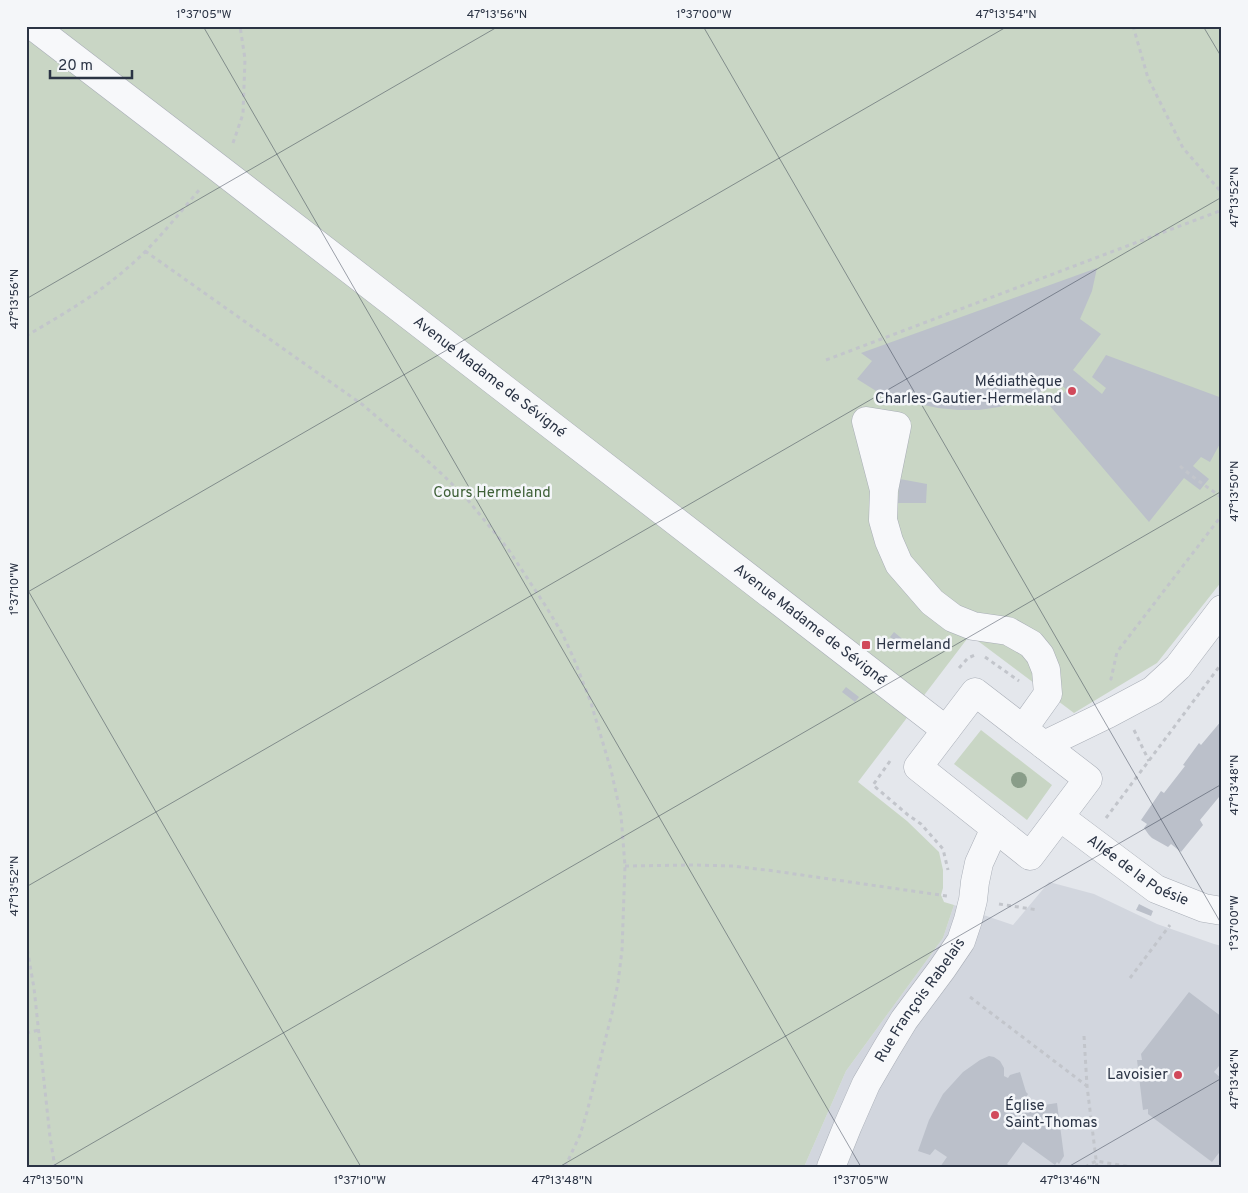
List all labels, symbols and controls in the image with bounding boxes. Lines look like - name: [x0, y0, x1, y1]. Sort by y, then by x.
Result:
- text: 1°37'05"W: [176, 7, 232, 23]
- text: 47°13'56"N: [467, 7, 527, 23]
- text: 1°37'00"W: [676, 7, 732, 23]
- text: 47°13'54"N: [975, 7, 1037, 23]
- scale bar: [50, 48, 132, 80]
- text: 20 m: [58, 57, 93, 76]
- text: 47°13'52"N: [1227, 167, 1243, 227]
- text: 47°13'56"N: [7, 269, 23, 329]
- street label: Avenue Madame de Sévigné: [409, 312, 570, 442]
- place label: Médiathèque Charles-Gautier-Hermeland: [875, 373, 1062, 409]
- marker: Médiathèque Charles-Gautier-Hermeland: [1066, 385, 1078, 397]
- text: 47°13'50"N: [1227, 460, 1243, 522]
- park label: Cours Hermeland: [433, 484, 551, 503]
- street label: Avenue Madame de Sévigné: [730, 560, 890, 690]
- text: 1°37'10"W: [7, 563, 23, 615]
- place label: Hermeland: [876, 636, 951, 655]
- marker: Hermeland: [860, 639, 872, 651]
- text: 47°13'48"N: [1227, 755, 1243, 815]
- street label: Allée de la Poésie: [1083, 831, 1191, 910]
- text: 47°13'52"N: [7, 856, 23, 916]
- text: 1°37'00"W: [1227, 895, 1243, 951]
- street label: Rue François Rabelais: [871, 934, 970, 1066]
- text: 47°13'46"N: [1227, 1049, 1243, 1109]
- place label: Lavoisier: [1107, 1066, 1168, 1085]
- marker: Lavoisier: [1172, 1069, 1184, 1081]
- place label: Église Saint-Thomas: [1005, 1096, 1098, 1133]
- marker: Église Saint-Thomas: [989, 1109, 1001, 1121]
- text: 47°13'50"N: [22, 1173, 84, 1189]
- text: 1°37'10"W: [334, 1173, 386, 1189]
- text: 47°13'48"N: [532, 1173, 592, 1189]
- text: 1°37'05"W: [833, 1173, 889, 1189]
- text: 47°13'46"N: [1040, 1173, 1100, 1189]

